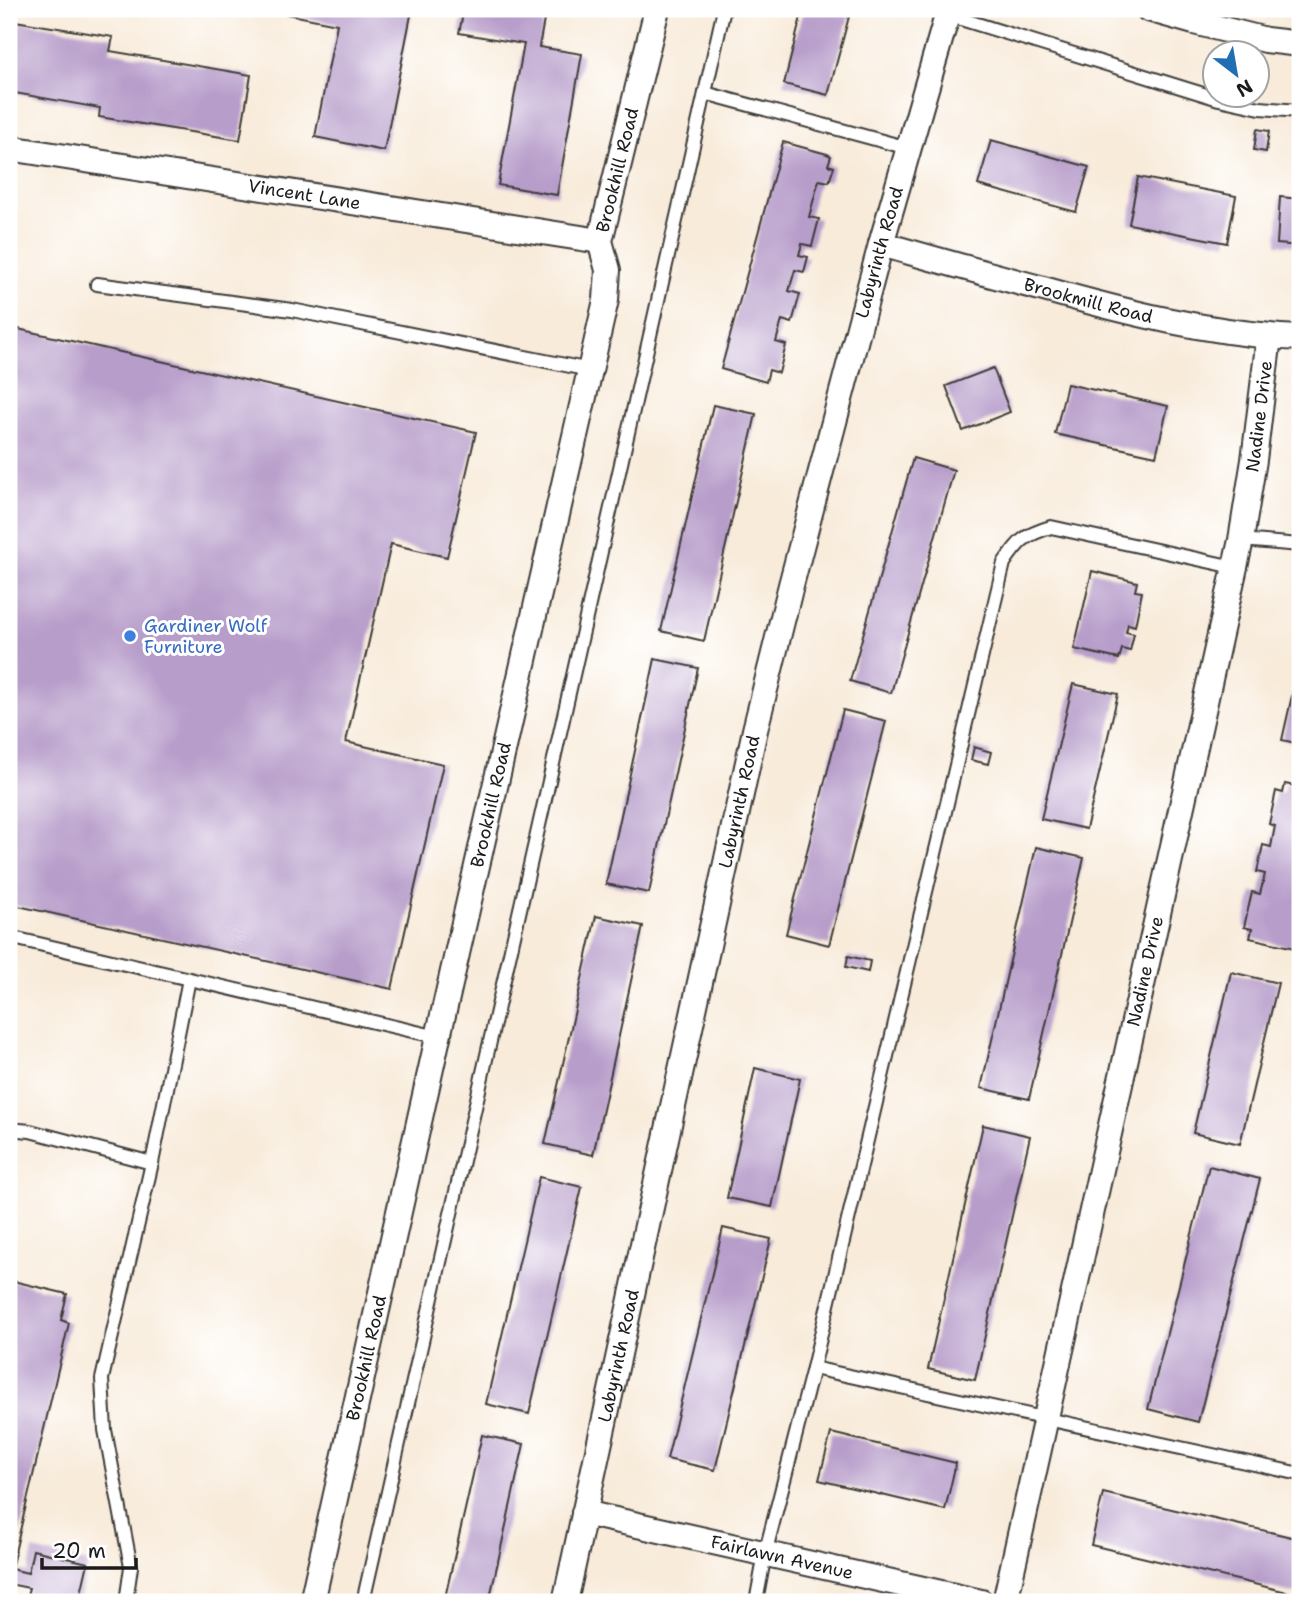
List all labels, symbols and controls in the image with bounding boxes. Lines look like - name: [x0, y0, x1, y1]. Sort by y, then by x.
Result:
- north arrow: [1200, 38, 1270, 108]
- text: N: [1232, 74, 1257, 103]
- street label: Brookhill Road: [591, 105, 644, 235]
- street label: Vincent Lane: [246, 174, 362, 215]
- street label: Labyrinth Road: [850, 184, 909, 321]
- street label: Brookmill Road: [1021, 272, 1155, 329]
- street label: Nadine Drive: [1240, 359, 1278, 474]
- place label: Gardiner Wolf Furniture: [144, 614, 268, 659]
- marker: Gardiner Wolf Furniture: [122, 628, 138, 644]
- street label: Labyrinth Road: [713, 733, 765, 870]
- street label: Brookhill Road: [465, 740, 517, 870]
- street label: Nadine Drive: [1121, 914, 1169, 1029]
- street label: Labyrinth Road: [593, 1287, 645, 1424]
- street label: Brookhill Road: [341, 1293, 392, 1423]
- scale bar: [42, 1527, 136, 1571]
- street label: Fairlawn Avenue: [708, 1530, 856, 1585]
- text: 20 m: [52, 1537, 106, 1565]

